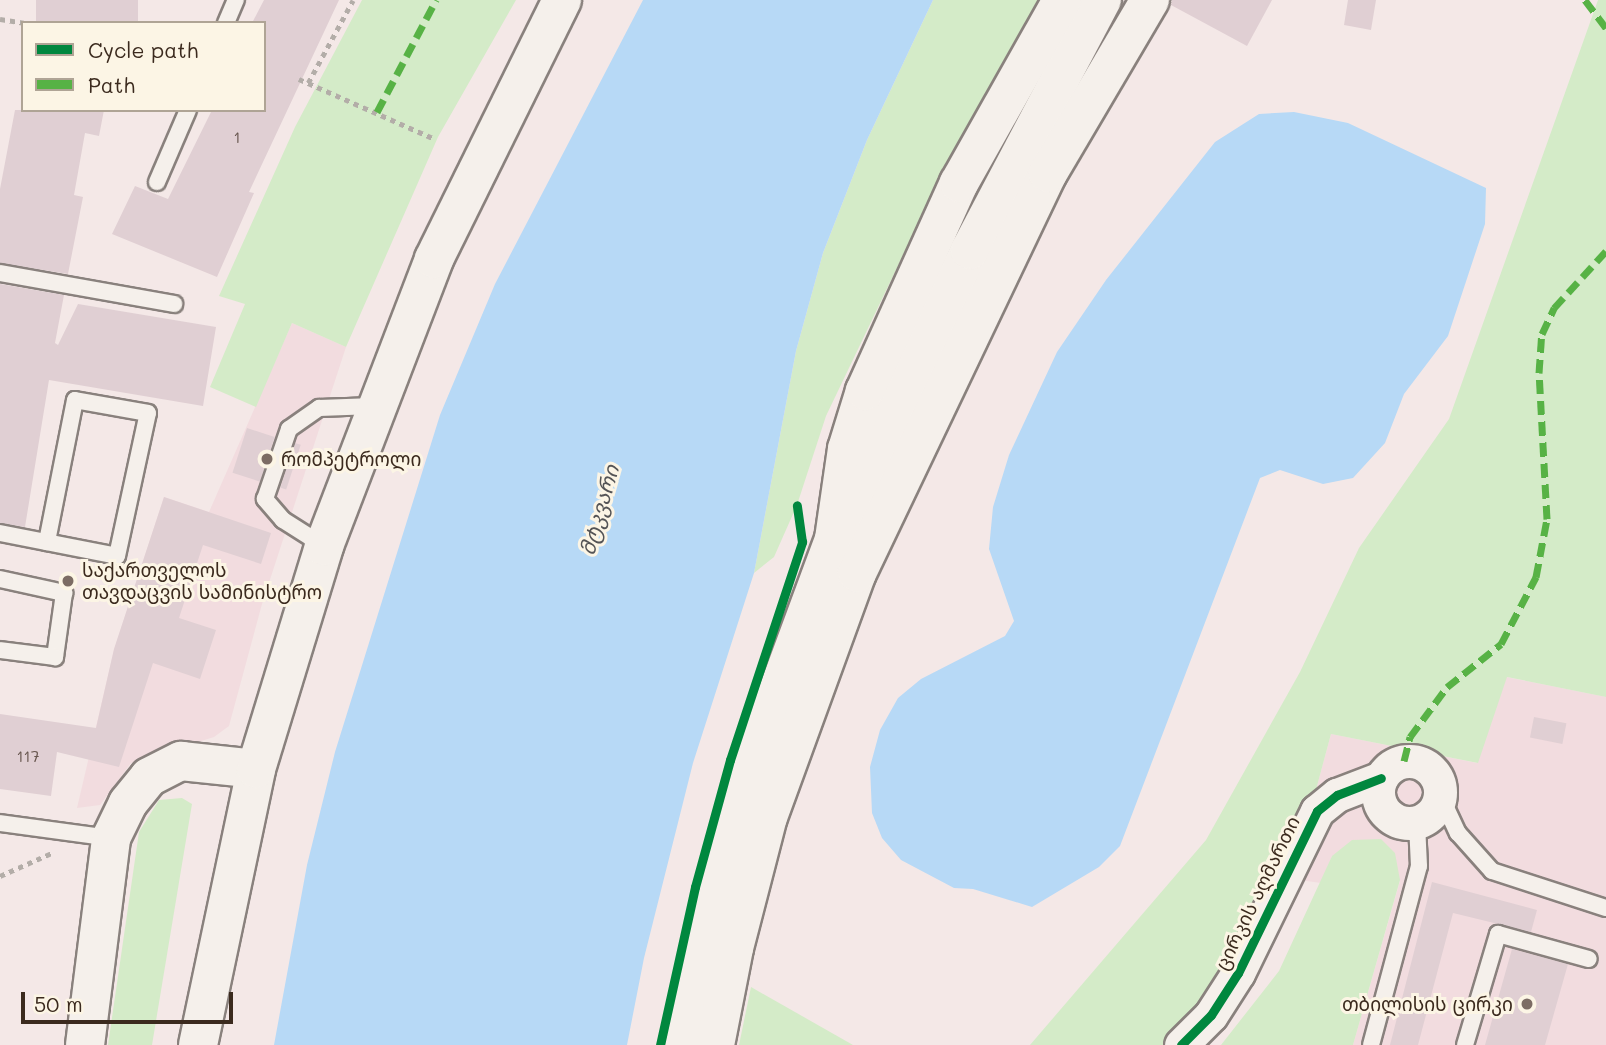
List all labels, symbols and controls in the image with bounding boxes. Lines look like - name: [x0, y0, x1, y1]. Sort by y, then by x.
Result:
- legend: [21, 21, 266, 112]
- text: Cycle path: [88, 36, 198, 63]
- text: Path: [88, 71, 135, 98]
- house number: 1: [233, 127, 241, 147]
- place label: რომპეტროლი: [281, 448, 421, 470]
- marker: რომპეტროლი: [259, 451, 275, 467]
- water label: მტკვარი: [574, 462, 624, 558]
- place label: საქართველოს თავდაცვის სამინისტრო: [82, 559, 322, 603]
- marker: საქართველოს თავდაცვის სამინისტრო: [60, 573, 76, 589]
- house number: 117: [16, 746, 40, 766]
- street label: ცირკის აღმართი: [1210, 812, 1304, 974]
- scale bar: [24, 978, 236, 1022]
- text: 50 m: [34, 990, 83, 1017]
- place label: თბილისის ცირკი: [1342, 993, 1513, 1015]
- marker: თბილისის ცირკი: [1519, 996, 1535, 1012]

